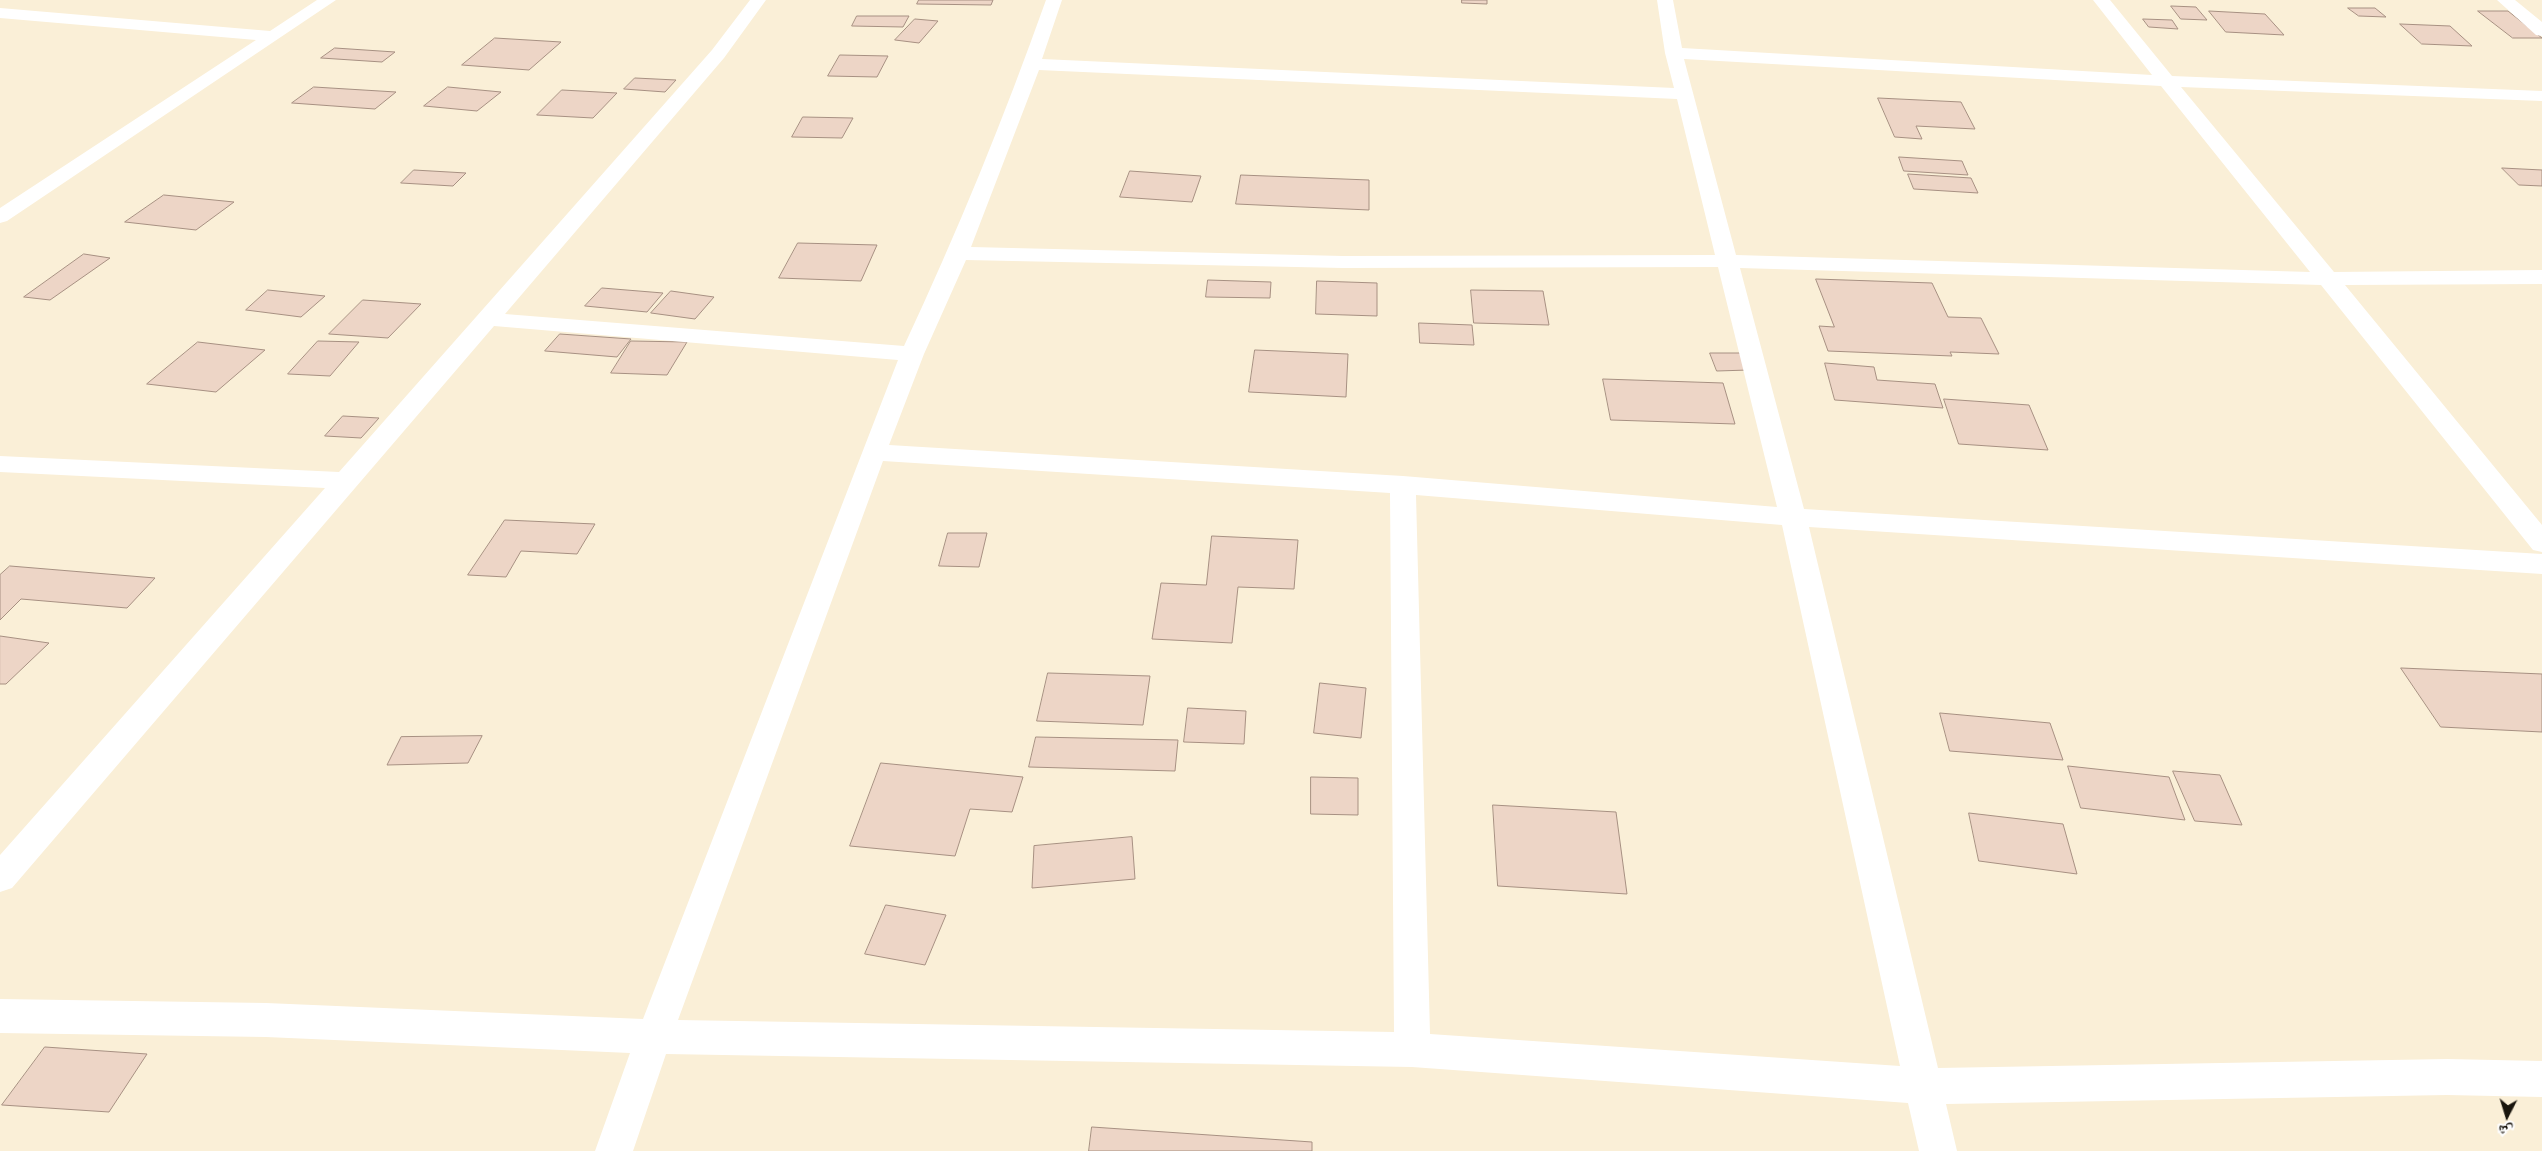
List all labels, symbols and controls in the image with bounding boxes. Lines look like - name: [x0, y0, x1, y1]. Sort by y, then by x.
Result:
- north arrow: [2482, 1091, 2532, 1141]
- text: ش: [2497, 1121, 2514, 1142]

